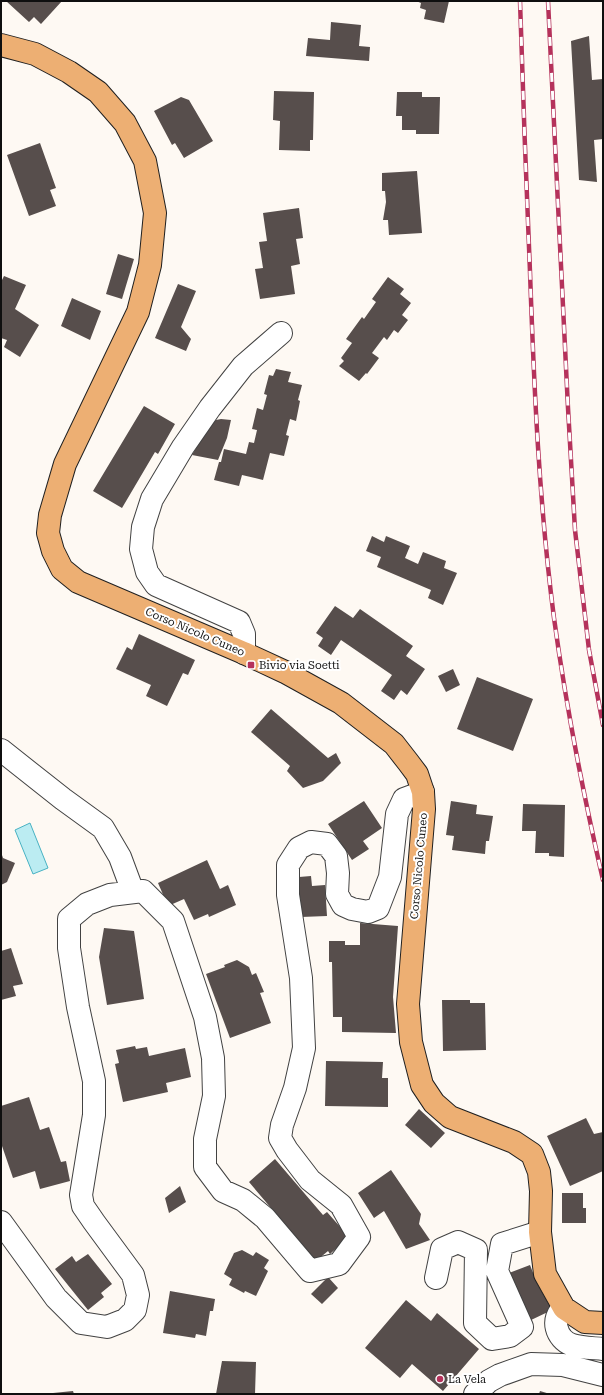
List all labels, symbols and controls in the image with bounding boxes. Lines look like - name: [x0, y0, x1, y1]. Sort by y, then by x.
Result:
- street label: Corso Nicolo Cuneo: [143, 605, 247, 659]
- place label: Bivio via Soetti: [259, 659, 340, 672]
- marker: Bivio via Soetti: [246, 660, 256, 670]
- street label: Corso Nicolo Cuneo: [408, 812, 430, 920]
- place label: La Vela: [448, 1373, 486, 1386]
- marker: La Vela: [435, 1374, 445, 1384]

